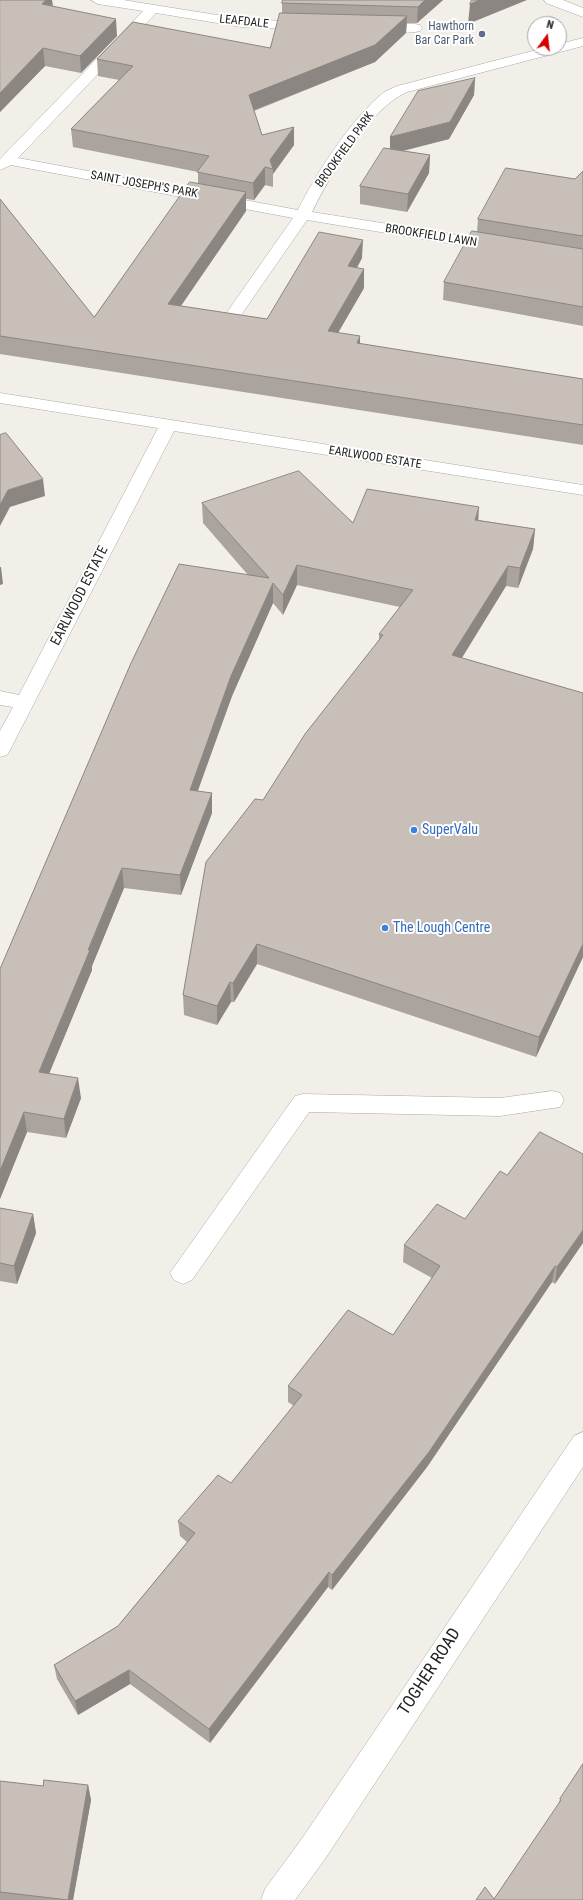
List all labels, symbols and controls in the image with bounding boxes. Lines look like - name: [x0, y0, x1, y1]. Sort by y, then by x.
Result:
- street label: LEAFDALE: [219, 12, 269, 32]
- north arrow: [527, 16, 567, 56]
- text: N: [545, 18, 555, 32]
- place label: Hawthorn Bar Car Park: [415, 20, 474, 48]
- marker: Hawthorn Bar Car Park: [477, 29, 487, 39]
- street label: BROOKFIELD PARK: [313, 110, 377, 190]
- street label: SAINT JOSEPH'S PARK: [89, 168, 199, 202]
- street label: BROOKFIELD LAWN: [384, 222, 478, 250]
- street label: EARLWOOD ESTATE: [328, 444, 422, 472]
- street label: EARLWOOD ESTATE: [48, 544, 112, 648]
- place label: SuperValu: [422, 822, 478, 838]
- marker: SuperValu: [409, 825, 419, 835]
- place label: The Lough Centre: [393, 920, 490, 936]
- marker: The Lough Centre: [380, 923, 390, 933]
- street label: TOGHER ROAD: [394, 1625, 466, 1719]

